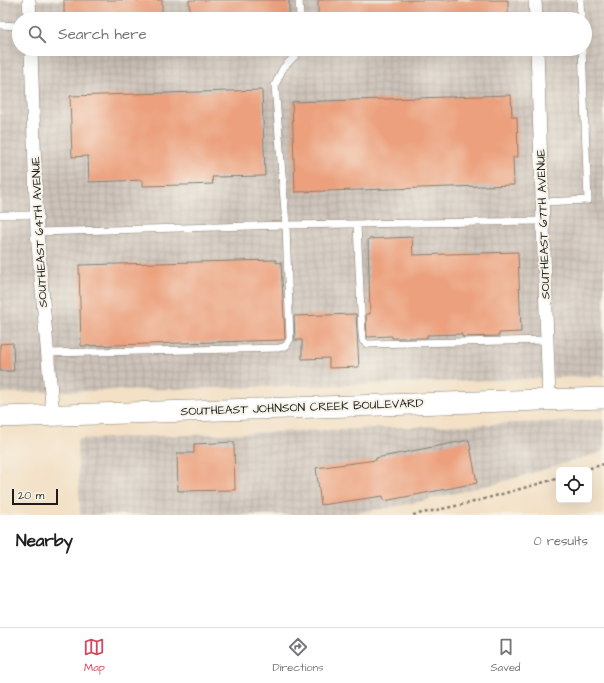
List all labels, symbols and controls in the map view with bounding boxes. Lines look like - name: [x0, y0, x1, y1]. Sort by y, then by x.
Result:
- search box: [12, 12, 592, 56]
- icon: search: [26, 23, 48, 45]
- text: Search here: [58, 24, 147, 45]
- street label: SOUTHEAST 67TH AVENUE: [532, 149, 555, 299]
- street label: SOUTHEAST 64TH AVENUE: [27, 156, 52, 308]
- street label: SOUTHEAST JOHNSON CREEK BOULEVARD: [180, 395, 424, 420]
- map controls: [556, 467, 592, 503]
- button: locate: [556, 467, 592, 503]
- scale bar: [12, 487, 58, 506]
- text: 20 m: [18, 488, 44, 503]
- text: Nearby: [16, 529, 73, 553]
- text: 0 results: [533, 532, 588, 550]
- tab: Map: [83, 636, 105, 675]
- tab: Directions: [272, 636, 324, 675]
- tab: Saved: [491, 636, 521, 675]

